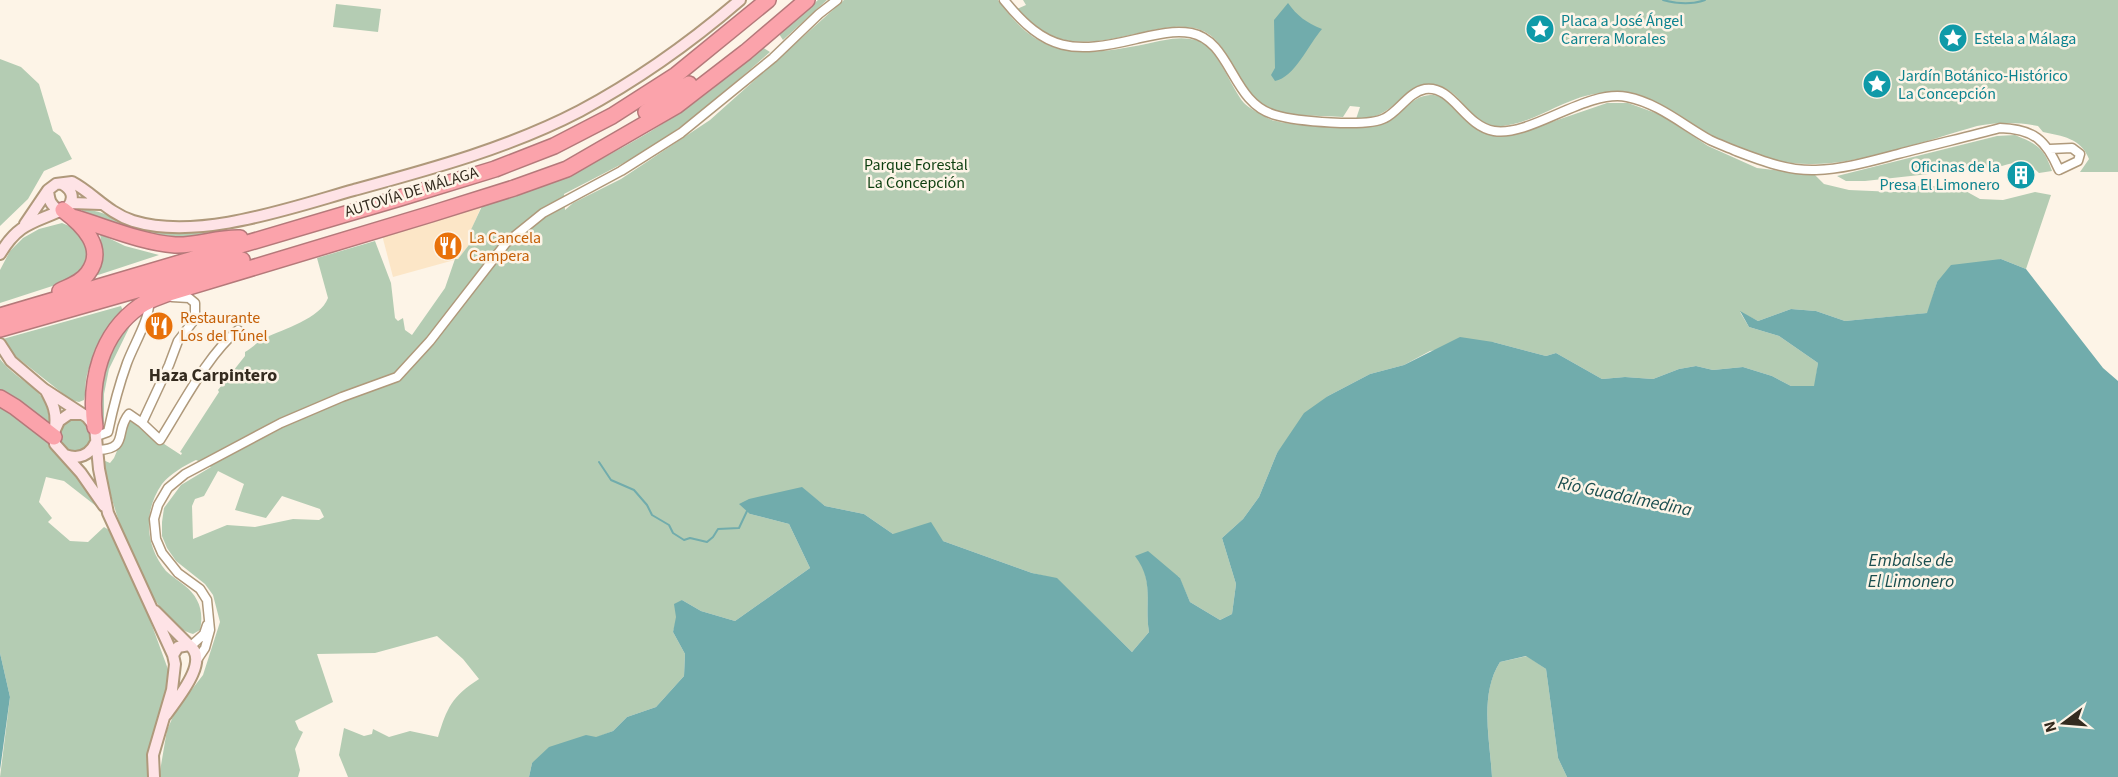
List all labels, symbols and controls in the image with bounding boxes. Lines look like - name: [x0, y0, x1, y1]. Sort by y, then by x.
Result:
- place label: Placa a José Ángel Carrera Morales: [1561, 10, 1683, 50]
- place icon: Placa a José Ángel Carrera Morales: [1524, 13, 1556, 45]
- place icon: Estela a Málaga: [1937, 22, 1969, 54]
- place label: Estela a Málaga: [1974, 28, 2076, 50]
- place label: Jardín Botánico-Histórico La Concepción: [1898, 65, 2068, 105]
- place icon: Jardín Botánico-Histórico La Concepción: [1861, 68, 1893, 100]
- park label: Parque Forestal La Concepción: [864, 154, 968, 194]
- place label: Oficinas de la Presa El Limonero: [1880, 156, 2000, 196]
- building icon: Oficinas de la Presa El Limonero: [2005, 159, 2037, 191]
- street label: AUTOVÍA DE MÁLAGA: [342, 161, 481, 223]
- place label: La Cancela Campera: [469, 227, 541, 267]
- restaurant icon: La Cancela Campera: [432, 230, 464, 262]
- place label: Restaurante Los del Túnel: [180, 307, 268, 347]
- restaurant icon: Restaurante Los del Túnel: [143, 310, 175, 342]
- district label: Haza Carpintero: [149, 363, 277, 388]
- water label: Río Guadalmedina: [1556, 470, 1695, 523]
- water label: Embalse de El Limonero: [1868, 548, 1954, 594]
- north arrow: [2034, 693, 2094, 753]
- text: N: [2039, 719, 2063, 735]

